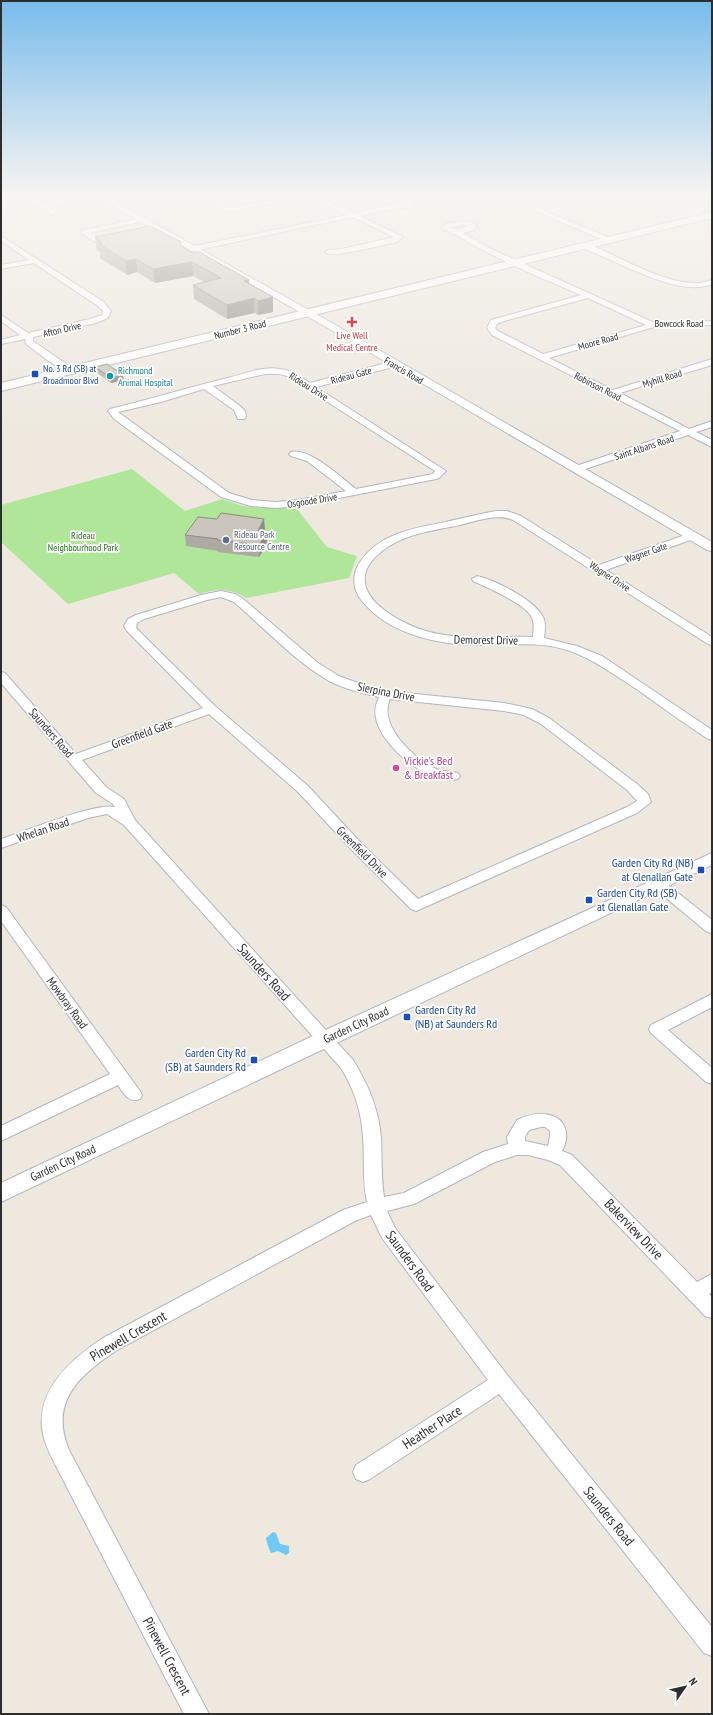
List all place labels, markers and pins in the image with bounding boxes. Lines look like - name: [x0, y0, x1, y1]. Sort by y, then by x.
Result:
- marker: Live Well Medical Centre: [346, 316, 358, 328]
- place label: Live Well Medical Centre: [326, 329, 378, 354]
- place label: No. 3 Rd (SB) at Broadmoor Blvd: [43, 362, 98, 387]
- place label: Richmond Animal Hospital: [118, 364, 174, 389]
- marker: No. 3 Rd (SB) at Broadmoor Blvd: [30, 369, 40, 379]
- marker: Richmond Animal Hospital: [105, 371, 115, 381]
- place label: Rideau Park Resource Centre: [234, 528, 289, 553]
- marker: Rideau Park Resource Centre: [221, 535, 231, 545]
- place label: Vickie's Bed & Breakfast: [403, 753, 454, 782]
- marker: Vickie's Bed & Breakfast: [391, 763, 401, 773]
- place label: Garden City Rd (NB) at Glenallan Gate: [612, 855, 693, 884]
- marker: Garden City Rd (NB) at Glenallan Gate: [696, 865, 706, 875]
- place label: Garden City Rd (SB) at Glenallan Gate: [597, 885, 677, 914]
- marker: Garden City Rd (SB) at Glenallan Gate: [584, 895, 594, 905]
- place label: Garden City Rd (NB) at Saunders Rd: [415, 1002, 497, 1031]
- marker: Garden City Rd (NB) at Saunders Rd: [402, 1012, 412, 1022]
- place label: Garden City Rd (SB) at Saunders Rd: [165, 1045, 246, 1074]
- marker: Garden City Rd (SB) at Saunders Rd: [249, 1055, 259, 1065]

